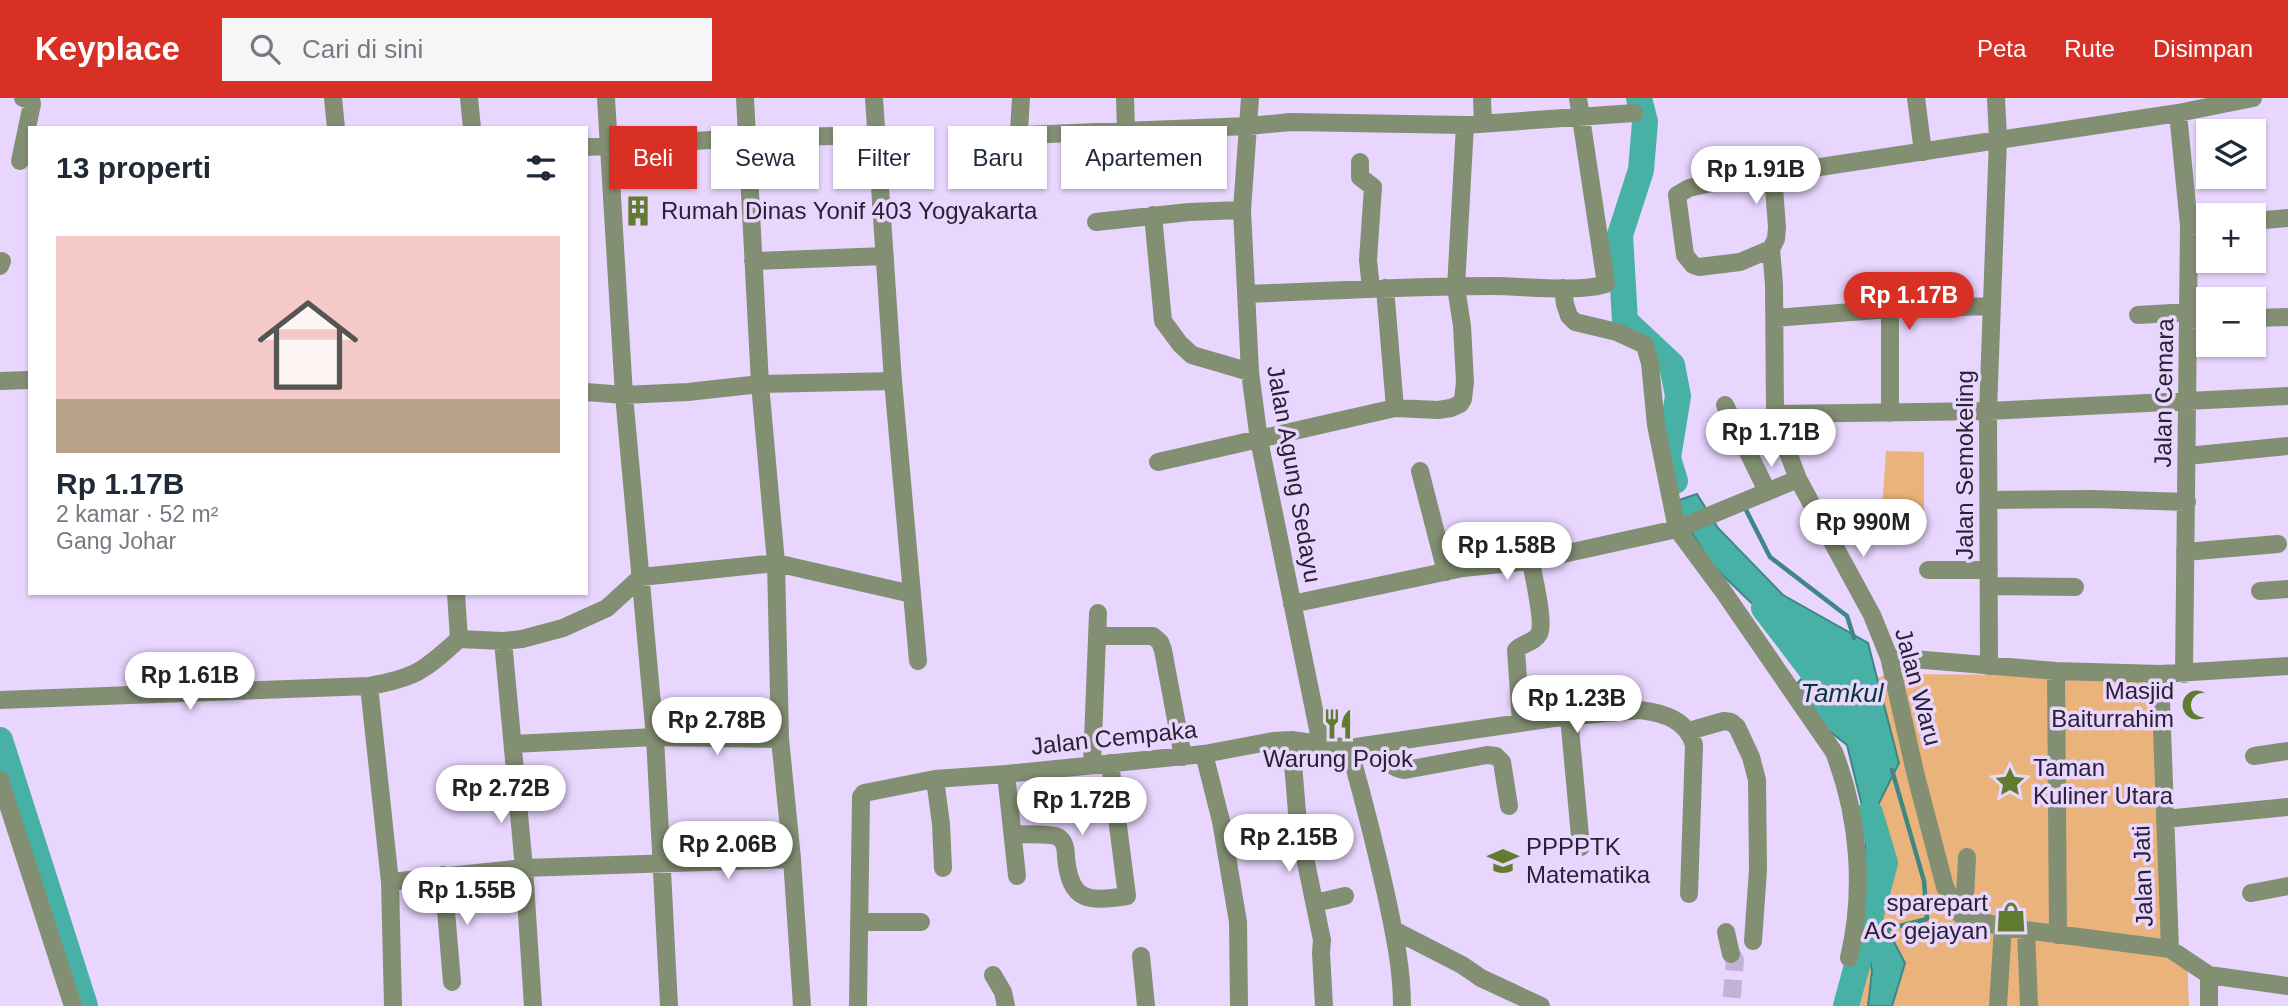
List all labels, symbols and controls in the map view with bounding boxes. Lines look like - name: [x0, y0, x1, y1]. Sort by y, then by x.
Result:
- search box: [222, 18, 712, 81]
- text: Keyplace: [35, 30, 180, 67]
- icon: search: [246, 30, 284, 68]
- text: Cari di sini: [302, 34, 423, 64]
- text: Peta: [1977, 35, 2026, 62]
- text: Rute: [2064, 35, 2115, 62]
- text: Disimpan: [2153, 35, 2253, 62]
- map controls: [2196, 119, 2266, 357]
- button: layers: [2196, 119, 2266, 189]
- chip: Beli: [609, 126, 697, 189]
- chip: Sewa: [711, 126, 819, 189]
- chip: Filter: [833, 126, 934, 189]
- chip: Baru: [948, 126, 1047, 189]
- chip: Apartemen: [1061, 126, 1227, 189]
- pin: Rp 1.91B: [1684, 146, 1828, 206]
- icon: filters: [522, 149, 560, 187]
- text: 13 properti: [56, 151, 211, 184]
- text: Rp 1.91B: [1707, 156, 1805, 182]
- building icon: Rumah Dinas Yonif 403 Yogyakarta: [621, 194, 655, 228]
- place label: Rumah Dinas Yonif 403 Yogyakarta: [661, 197, 1038, 224]
- button: +: [2196, 203, 2266, 273]
- pin: Rp 1.17B: [1837, 272, 1981, 332]
- icon: home: [245, 282, 371, 408]
- text: Rp 1.17B: [1860, 282, 1958, 308]
- button: −: [2196, 287, 2266, 357]
- street label: Jalan Cemara: [2149, 317, 2178, 468]
- street label: Jalan Agung Sedayu: [1262, 363, 1327, 585]
- street label: Jalan Semokeling: [1951, 370, 1978, 560]
- pin: Rp 1.71B: [1699, 410, 1843, 469]
- text: Rp 1.71B: [1722, 419, 1820, 445]
- text: Rp 1.17B: [56, 467, 184, 500]
- pin: Rp 990M: [1798, 500, 1928, 559]
- text: 2 kamar · 52 m²: [56, 501, 218, 527]
- text: Rp 990M: [1816, 509, 1910, 535]
- pin: Rp 1.58B: [1435, 522, 1579, 582]
- text: Gang Johar: [56, 528, 176, 554]
- text: Rp 1.58B: [1458, 532, 1556, 558]
- street label: Jalan Waru: [1890, 625, 1947, 749]
- pin: Rp 1.61B: [118, 652, 262, 712]
- text: Rp 1.61B: [141, 662, 239, 688]
- pin: Rp 1.23B: [1505, 676, 1649, 735]
- place label: Masjid Baiturrahim: [2051, 677, 2174, 732]
- water label: Tamkul: [1801, 678, 1885, 708]
- text: Rp 1.23B: [1528, 685, 1626, 711]
- mosque icon: Masjid Baiturrahim: [2180, 688, 2214, 722]
- pin: Rp 2.78B: [645, 698, 789, 757]
- text: Rp 2.78B: [668, 707, 766, 733]
- restaurant icon: Warung Pojok: [1321, 707, 1355, 741]
- street label: Jalan Cempaka: [1030, 715, 1199, 760]
- place label: Warung Pojok: [1263, 745, 1414, 772]
- place label: Taman Kuliner Utara: [2033, 754, 2174, 809]
- place icon: Taman Kuliner Utara: [1993, 765, 2027, 799]
- pin: Rp 2.72B: [429, 766, 573, 825]
- text: Rp 2.72B: [452, 775, 550, 801]
- pin: Rp 1.72B: [1010, 778, 1154, 837]
- text: Rp 1.72B: [1033, 787, 1131, 813]
- pin: Rp 2.15B: [1217, 814, 1361, 874]
- pin: Rp 2.06B: [656, 822, 800, 881]
- text: Rp 2.15B: [1240, 824, 1338, 850]
- street label: Jalan Jati: [2127, 825, 2158, 927]
- text: Rp 2.06B: [679, 831, 777, 857]
- place label: PPPPTK Matematika: [1526, 833, 1651, 888]
- school or university icon: PPPPTK Matematika: [1486, 844, 1520, 878]
- pin: Rp 1.55B: [395, 868, 539, 927]
- text: Rp 1.55B: [418, 877, 516, 903]
- place label: sparepart AC gejayan: [1864, 889, 1988, 944]
- shop icon: sparepart AC gejayan: [1994, 900, 2028, 934]

